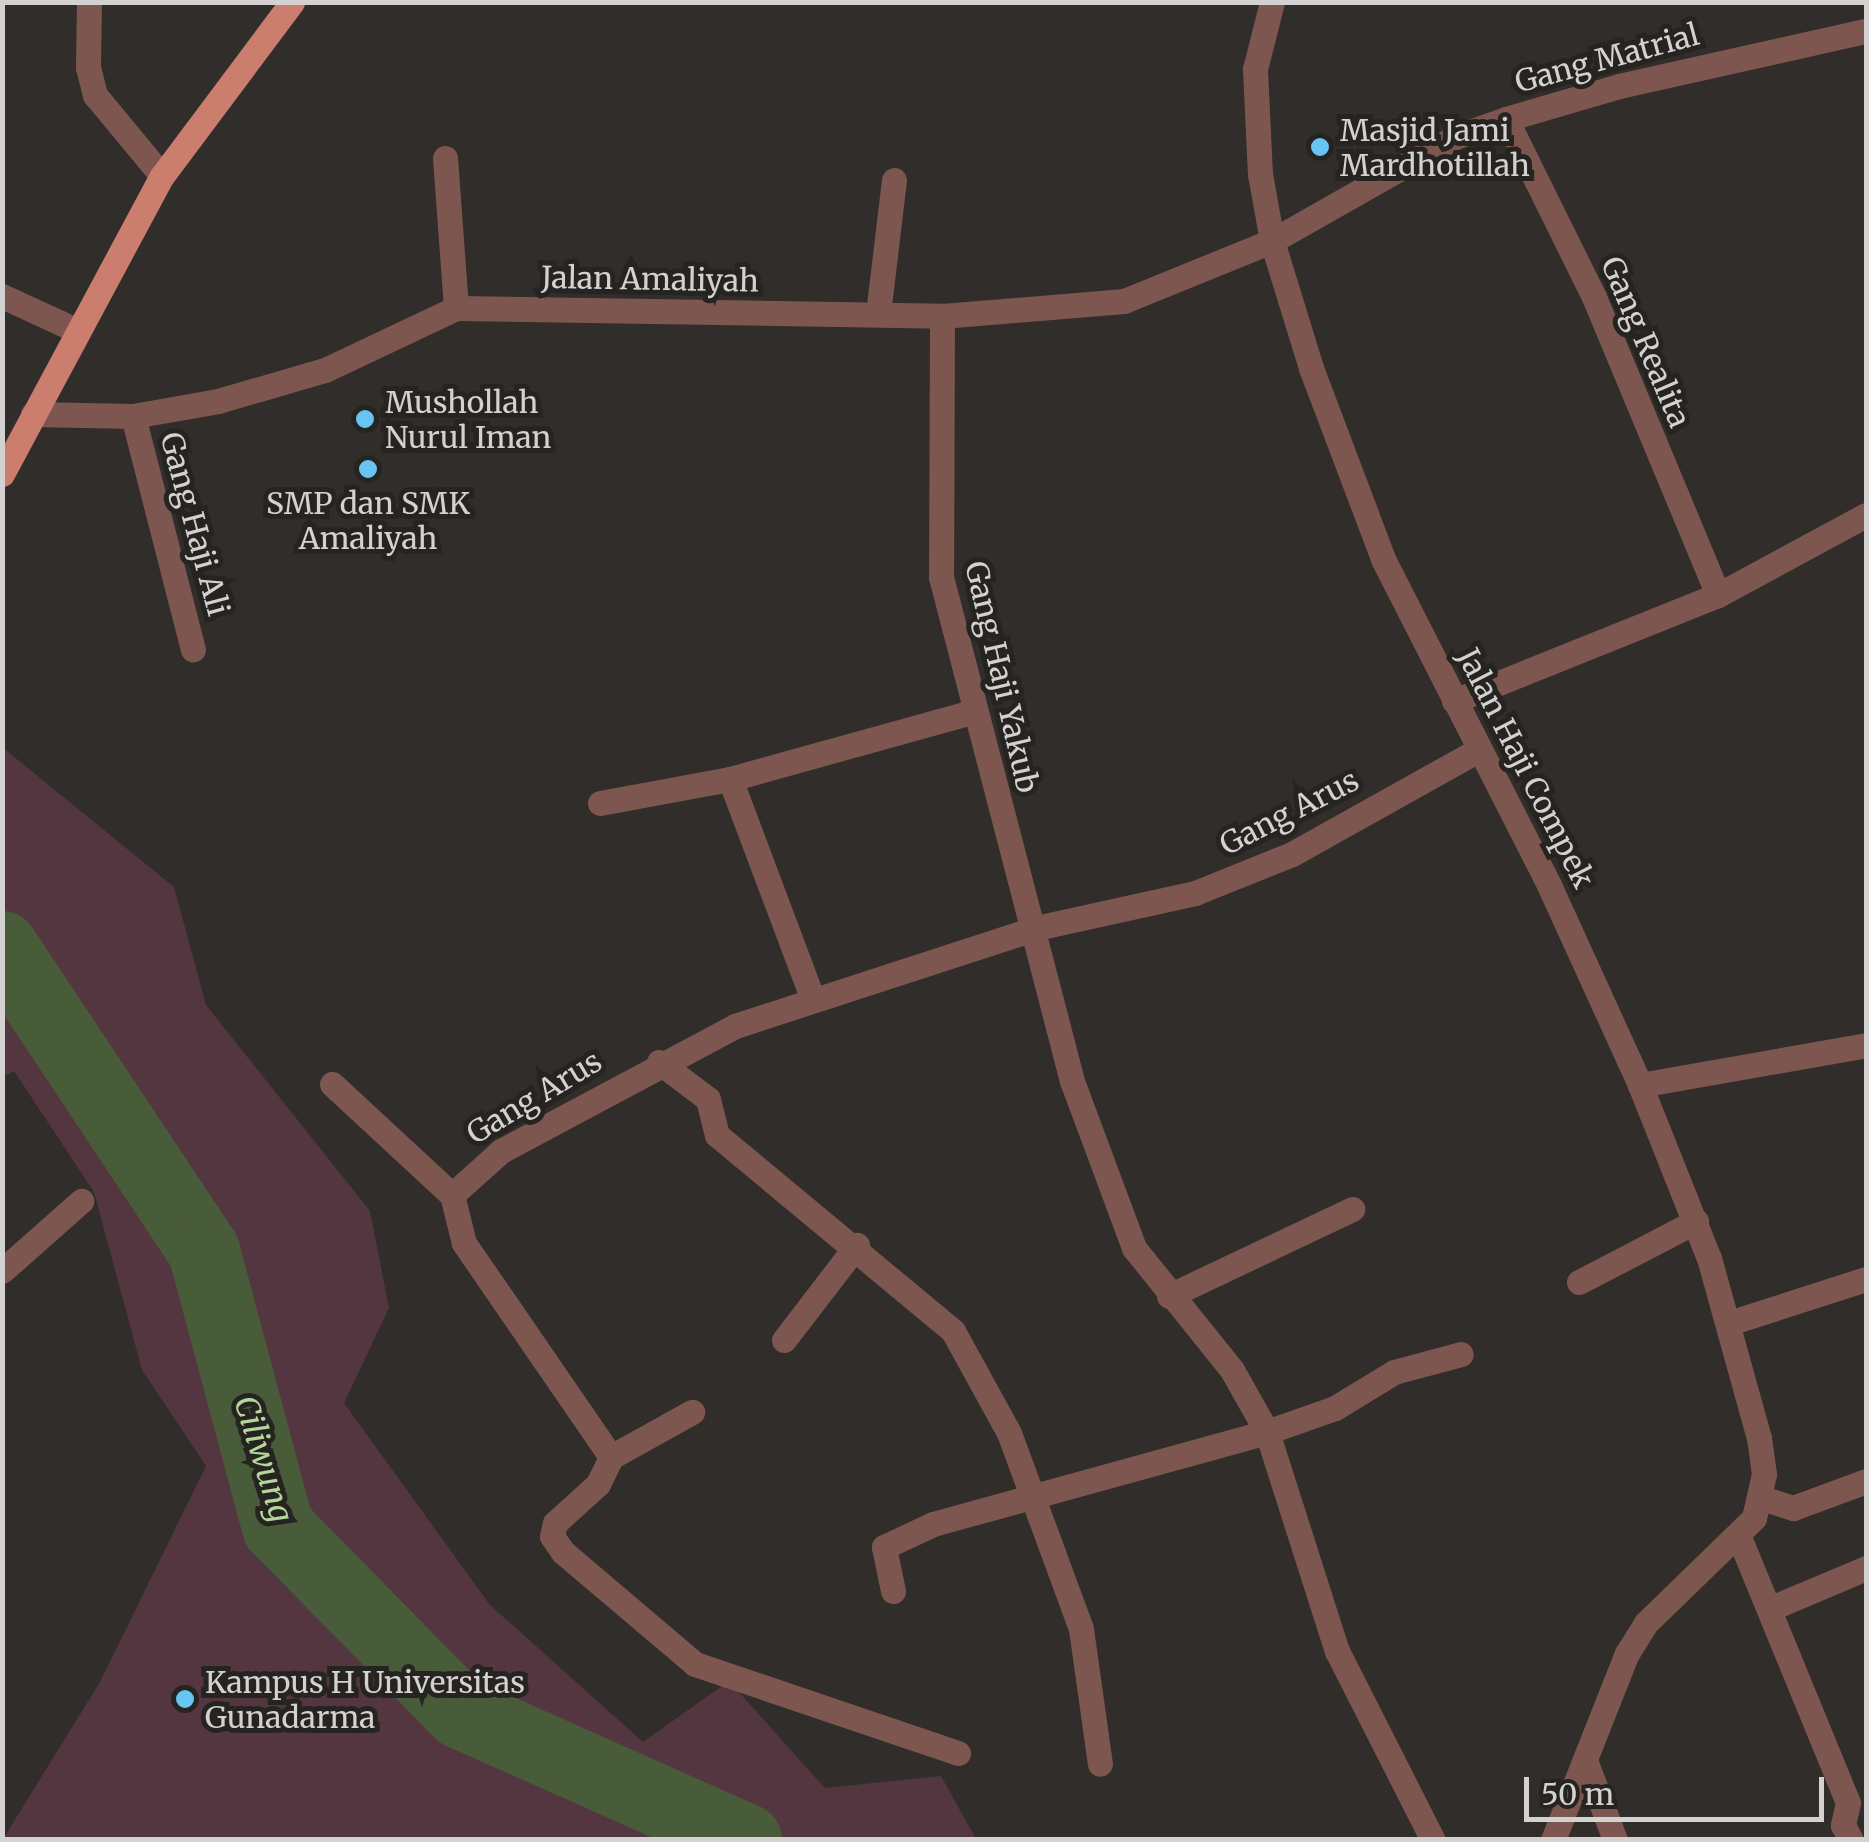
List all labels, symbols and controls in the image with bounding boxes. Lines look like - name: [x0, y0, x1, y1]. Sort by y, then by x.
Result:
- street label: Gang Matrial: [1511, 16, 1703, 100]
- place label: Masjid Jami Mardhotillah: [1340, 112, 1530, 182]
- marker: Masjid Jami Mardhotillah: [1309, 136, 1331, 158]
- street label: Gang Realita: [1594, 251, 1698, 433]
- street label: Jalan Amaliyah: [541, 259, 759, 299]
- place label: Mushollah Nurul Iman: [385, 384, 551, 454]
- marker: Mushollah Nurul Iman: [354, 408, 376, 430]
- street label: Gang Haji Ali: [153, 428, 237, 620]
- marker: SMP dan SMK Amaliyah: [357, 458, 379, 480]
- place label: SMP dan SMK Amaliyah: [266, 485, 470, 556]
- street label: Gang Haji Yakub: [958, 558, 1046, 796]
- street label: Jalan Haji Compek: [1450, 642, 1602, 894]
- street label: Gang Arus: [1214, 762, 1364, 862]
- street label: Gang Arus: [460, 1043, 608, 1151]
- water label: Ciliwung: [226, 1391, 300, 1527]
- place label: Kampus H Universitas Gunadarma: [205, 1664, 525, 1734]
- marker: Kampus H Universitas Gunadarma: [174, 1688, 196, 1710]
- scale bar: [1529, 1757, 1829, 1819]
- text: 50 m: [1541, 1775, 1614, 1813]

